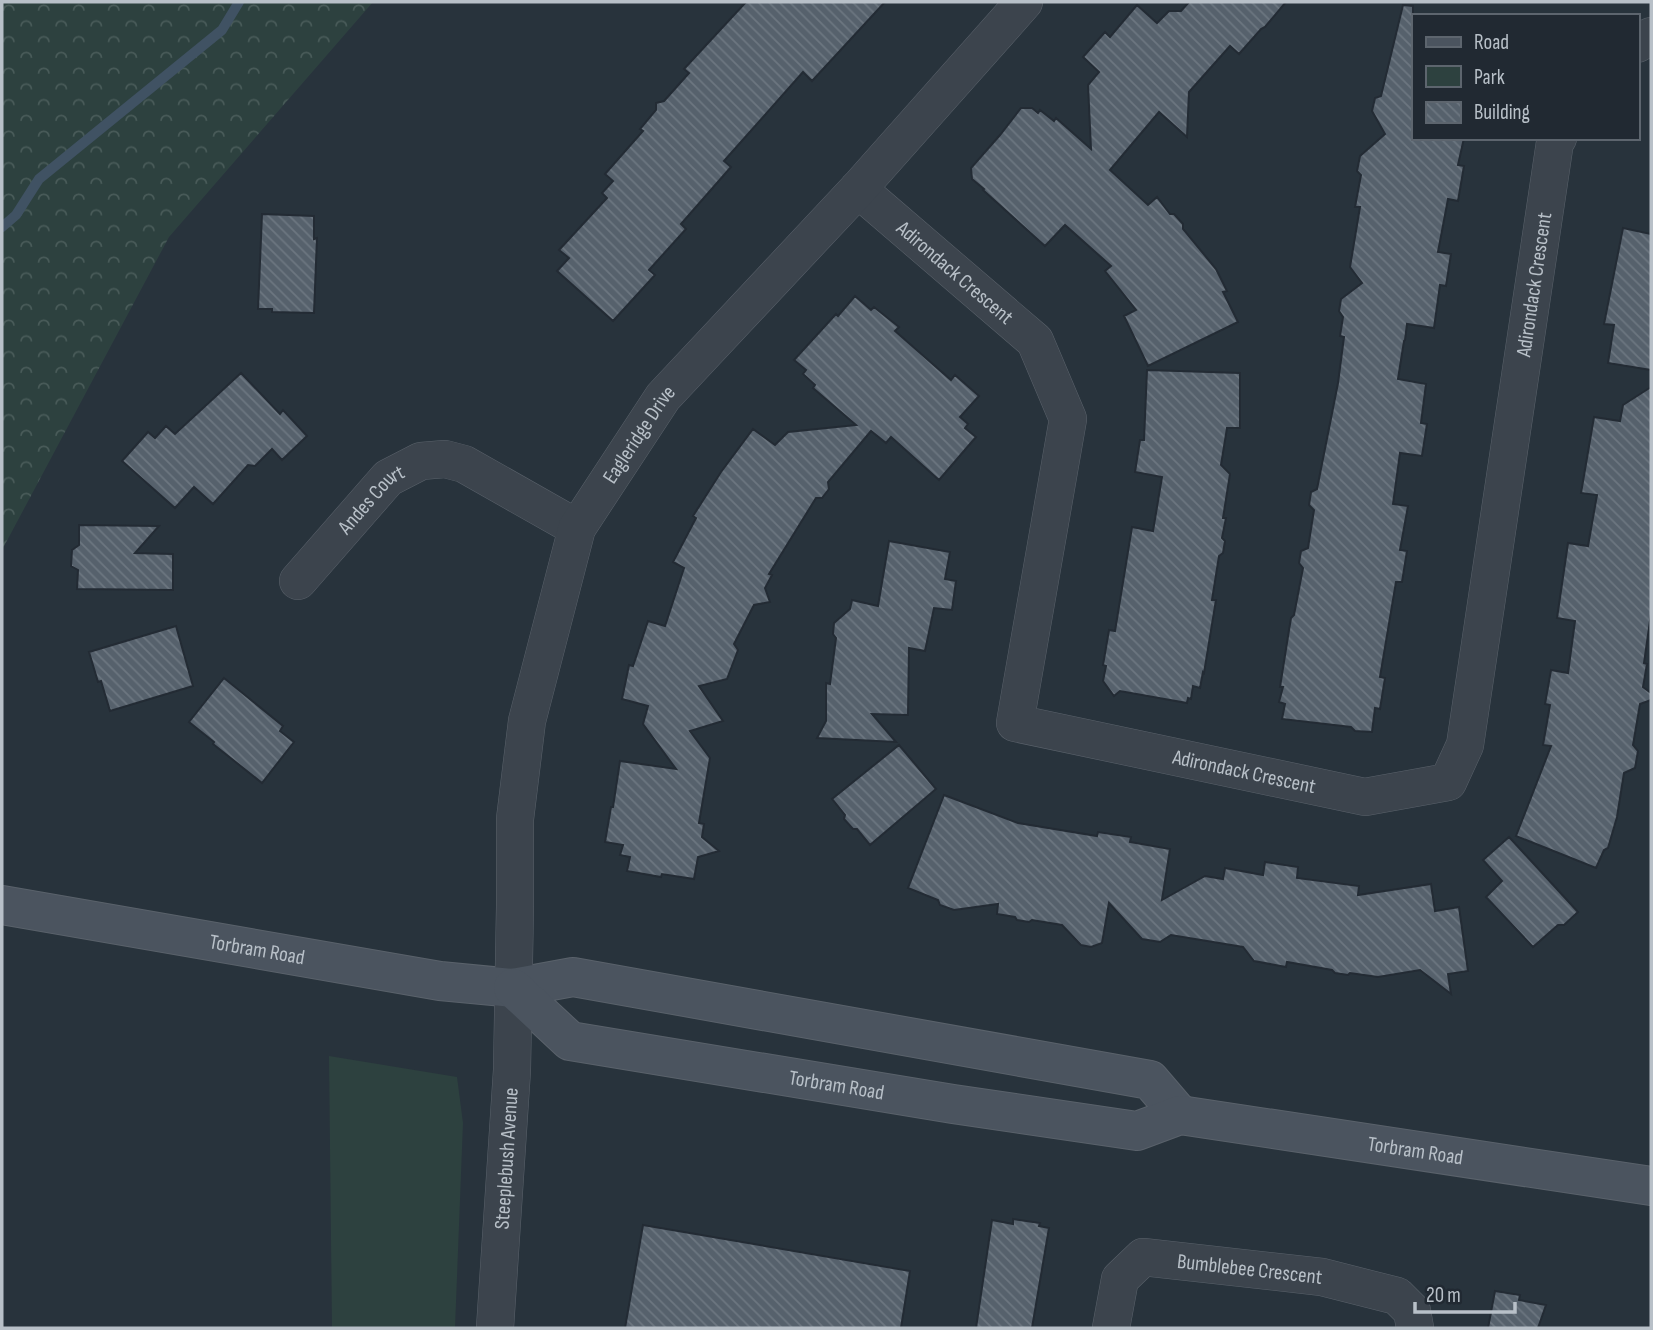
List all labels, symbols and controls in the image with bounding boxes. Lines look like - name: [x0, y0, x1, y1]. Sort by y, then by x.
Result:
- legend: [1412, 14, 1639, 140]
- text: Road: [1474, 30, 1509, 55]
- text: Park: [1474, 65, 1505, 90]
- text: Building: [1474, 100, 1530, 125]
- street label: Adirondack Crescent: [1510, 211, 1557, 359]
- street label: Adirondack Crescent: [891, 215, 1018, 329]
- street label: Eagleridge Drive: [597, 380, 680, 488]
- street label: Andes Court: [332, 459, 408, 540]
- street label: Adirondack Crescent: [1170, 744, 1318, 799]
- street label: Torbram Road: [208, 929, 307, 970]
- street label: Torbram Road: [787, 1065, 886, 1105]
- street label: Steeplebush Avenue: [489, 1087, 523, 1230]
- street label: Torbram Road: [1366, 1131, 1465, 1170]
- street label: Bumblebee Crescent: [1176, 1248, 1324, 1289]
- scale bar: [1415, 1270, 1515, 1314]
- text: 20 m: [1426, 1283, 1461, 1308]

